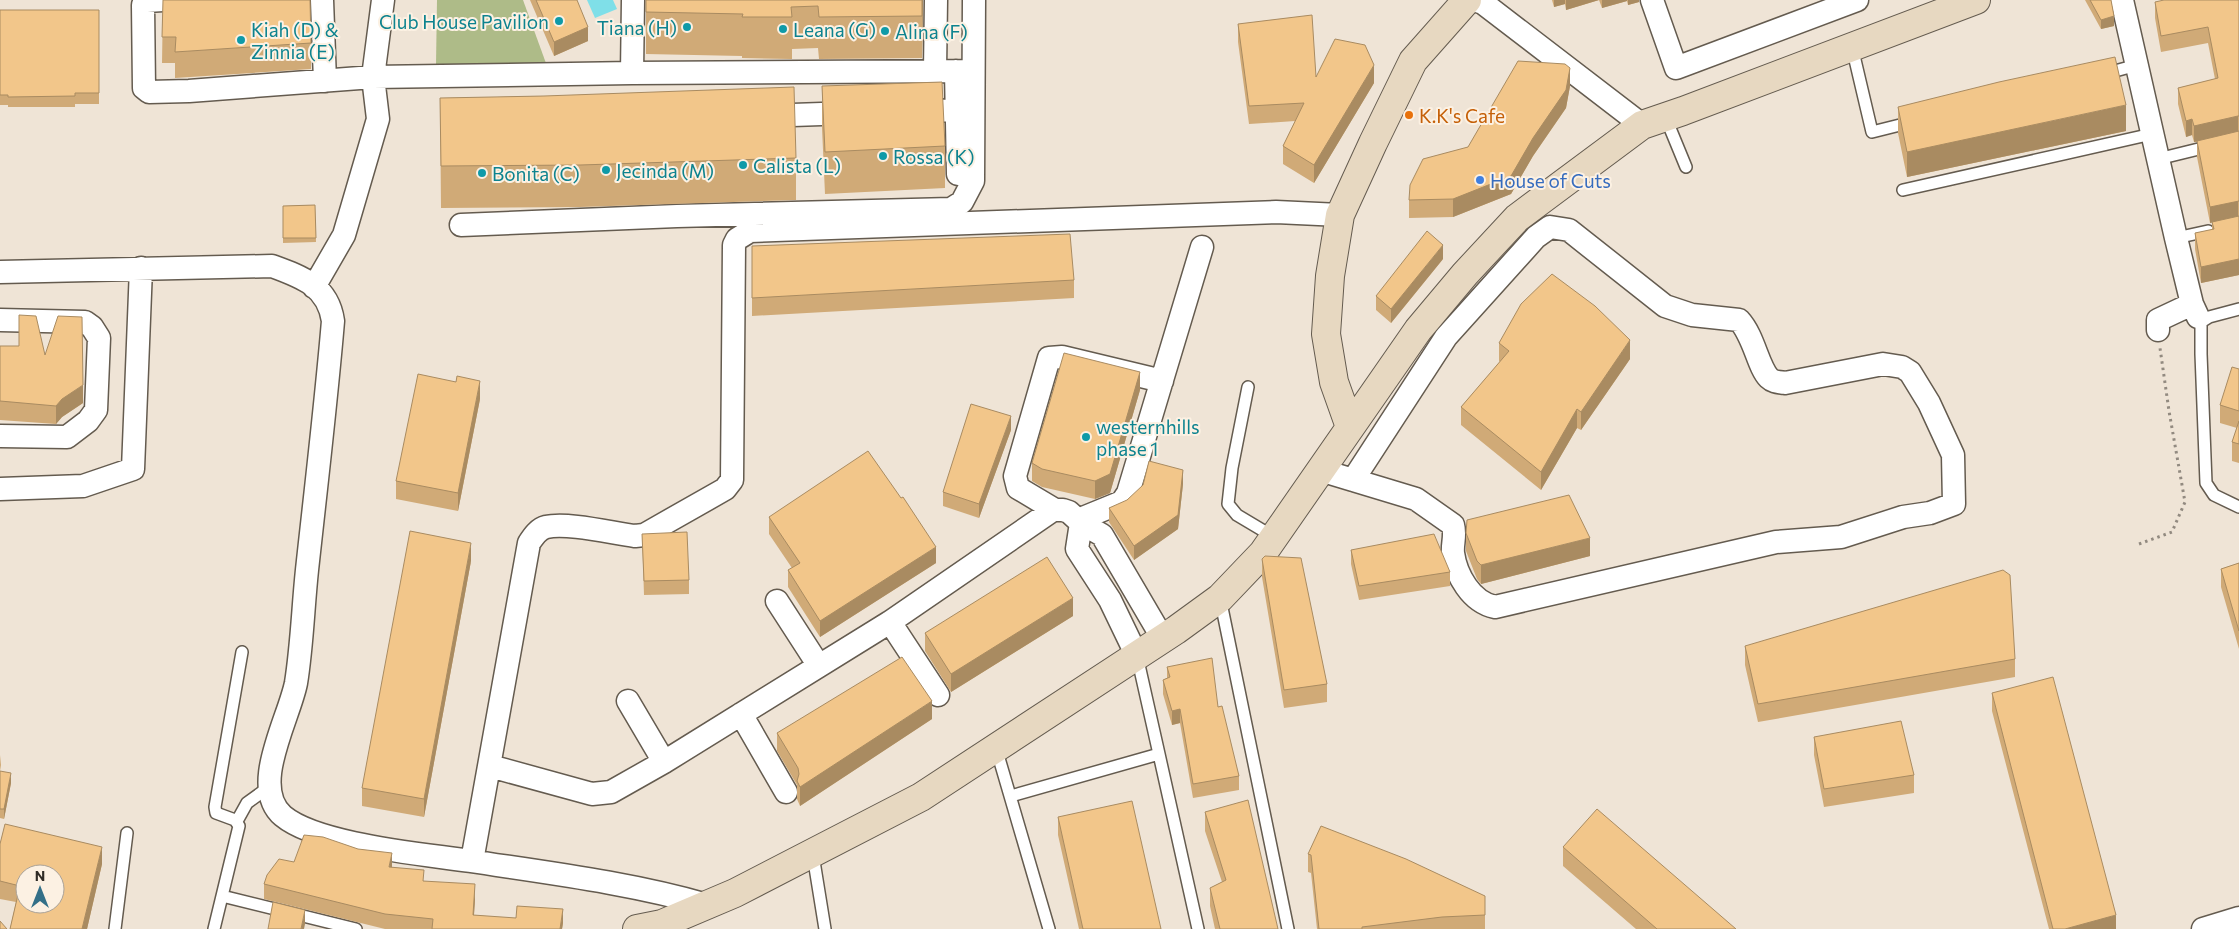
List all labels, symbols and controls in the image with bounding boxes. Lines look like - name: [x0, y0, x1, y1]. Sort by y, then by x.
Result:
- place label: Club House Pavilion: [379, 10, 549, 33]
- marker: Club House Pavilion: [553, 15, 565, 27]
- place label: Tiana (H): [597, 16, 677, 39]
- place label: Kiah (D) & Zinnia (E): [251, 18, 339, 63]
- place label: Leana (G): [793, 18, 876, 41]
- place label: Alina (F): [895, 20, 968, 43]
- marker: Tiana (H): [681, 21, 693, 33]
- marker: Leana (G): [777, 23, 789, 35]
- marker: Alina (F): [879, 25, 891, 37]
- marker: Kiah (D) & Zinnia (E): [235, 34, 247, 46]
- place label: K.K's Cafe: [1419, 104, 1505, 127]
- marker: K.K's Cafe: [1403, 109, 1415, 121]
- place label: Rossa (K): [893, 145, 975, 168]
- marker: Rossa (K): [877, 150, 889, 162]
- place label: Calista (L): [753, 154, 841, 177]
- place label: Jecinda (M): [616, 159, 714, 182]
- marker: Calista (L): [737, 159, 749, 171]
- place label: Bonita (C): [492, 162, 580, 185]
- marker: Jecinda (M): [600, 164, 612, 176]
- marker: Bonita (C): [476, 167, 488, 179]
- place label: House of Cuts: [1490, 169, 1611, 192]
- marker: House of Cuts: [1474, 174, 1486, 186]
- place label: westernhills phase 1: [1096, 415, 1200, 460]
- marker: westernhills phase 1: [1080, 431, 1092, 443]
- north arrow: [15, 864, 65, 914]
- text: N: [35, 867, 45, 884]

